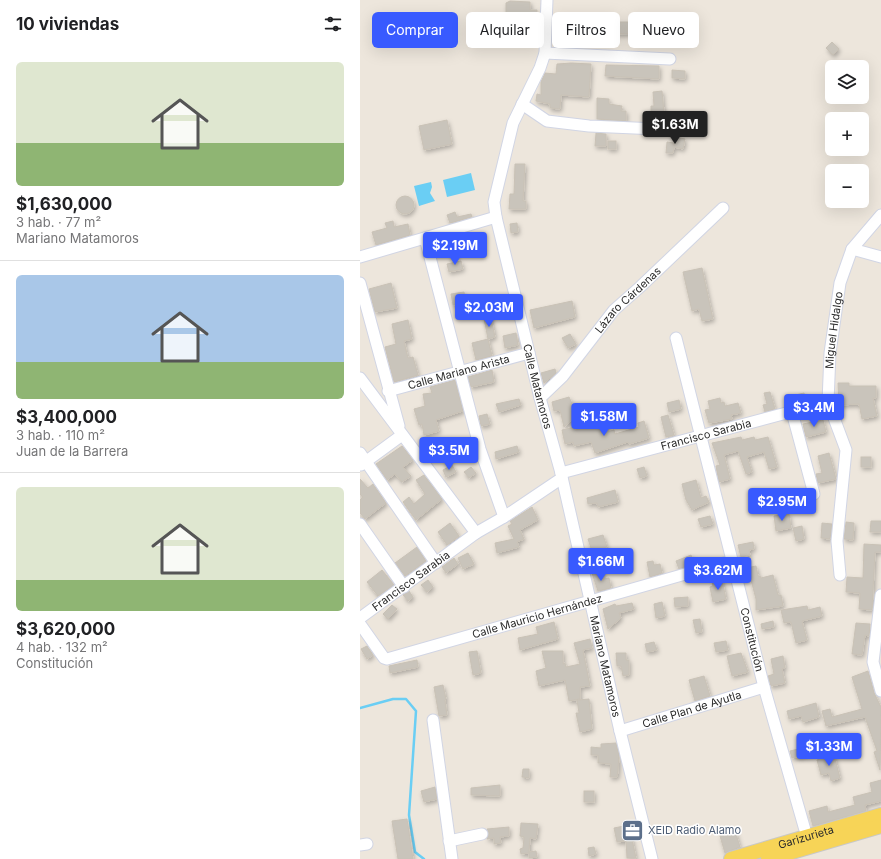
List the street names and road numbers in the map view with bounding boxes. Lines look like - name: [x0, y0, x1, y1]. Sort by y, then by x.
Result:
- street label: Lázaro Cárdenas: [592, 264, 664, 336]
- street label: Miguel Hidalgo: [822, 290, 846, 369]
- street label: Calle Matamoros: [520, 342, 555, 431]
- street label: Calle Mariano Arista: [406, 352, 511, 392]
- street label: Francisco Sarabia: [659, 416, 753, 453]
- street label: Francisco Sarabia: [369, 548, 452, 614]
- street label: Calle Mauricio Hernández: [471, 591, 604, 641]
- street label: Constitución: [737, 606, 767, 673]
- street label: Mariano Matamoros: [587, 614, 624, 719]
- street label: Calle Plan de Ayutla: [640, 687, 743, 731]
- street label: Garizurieta: [776, 822, 835, 852]

